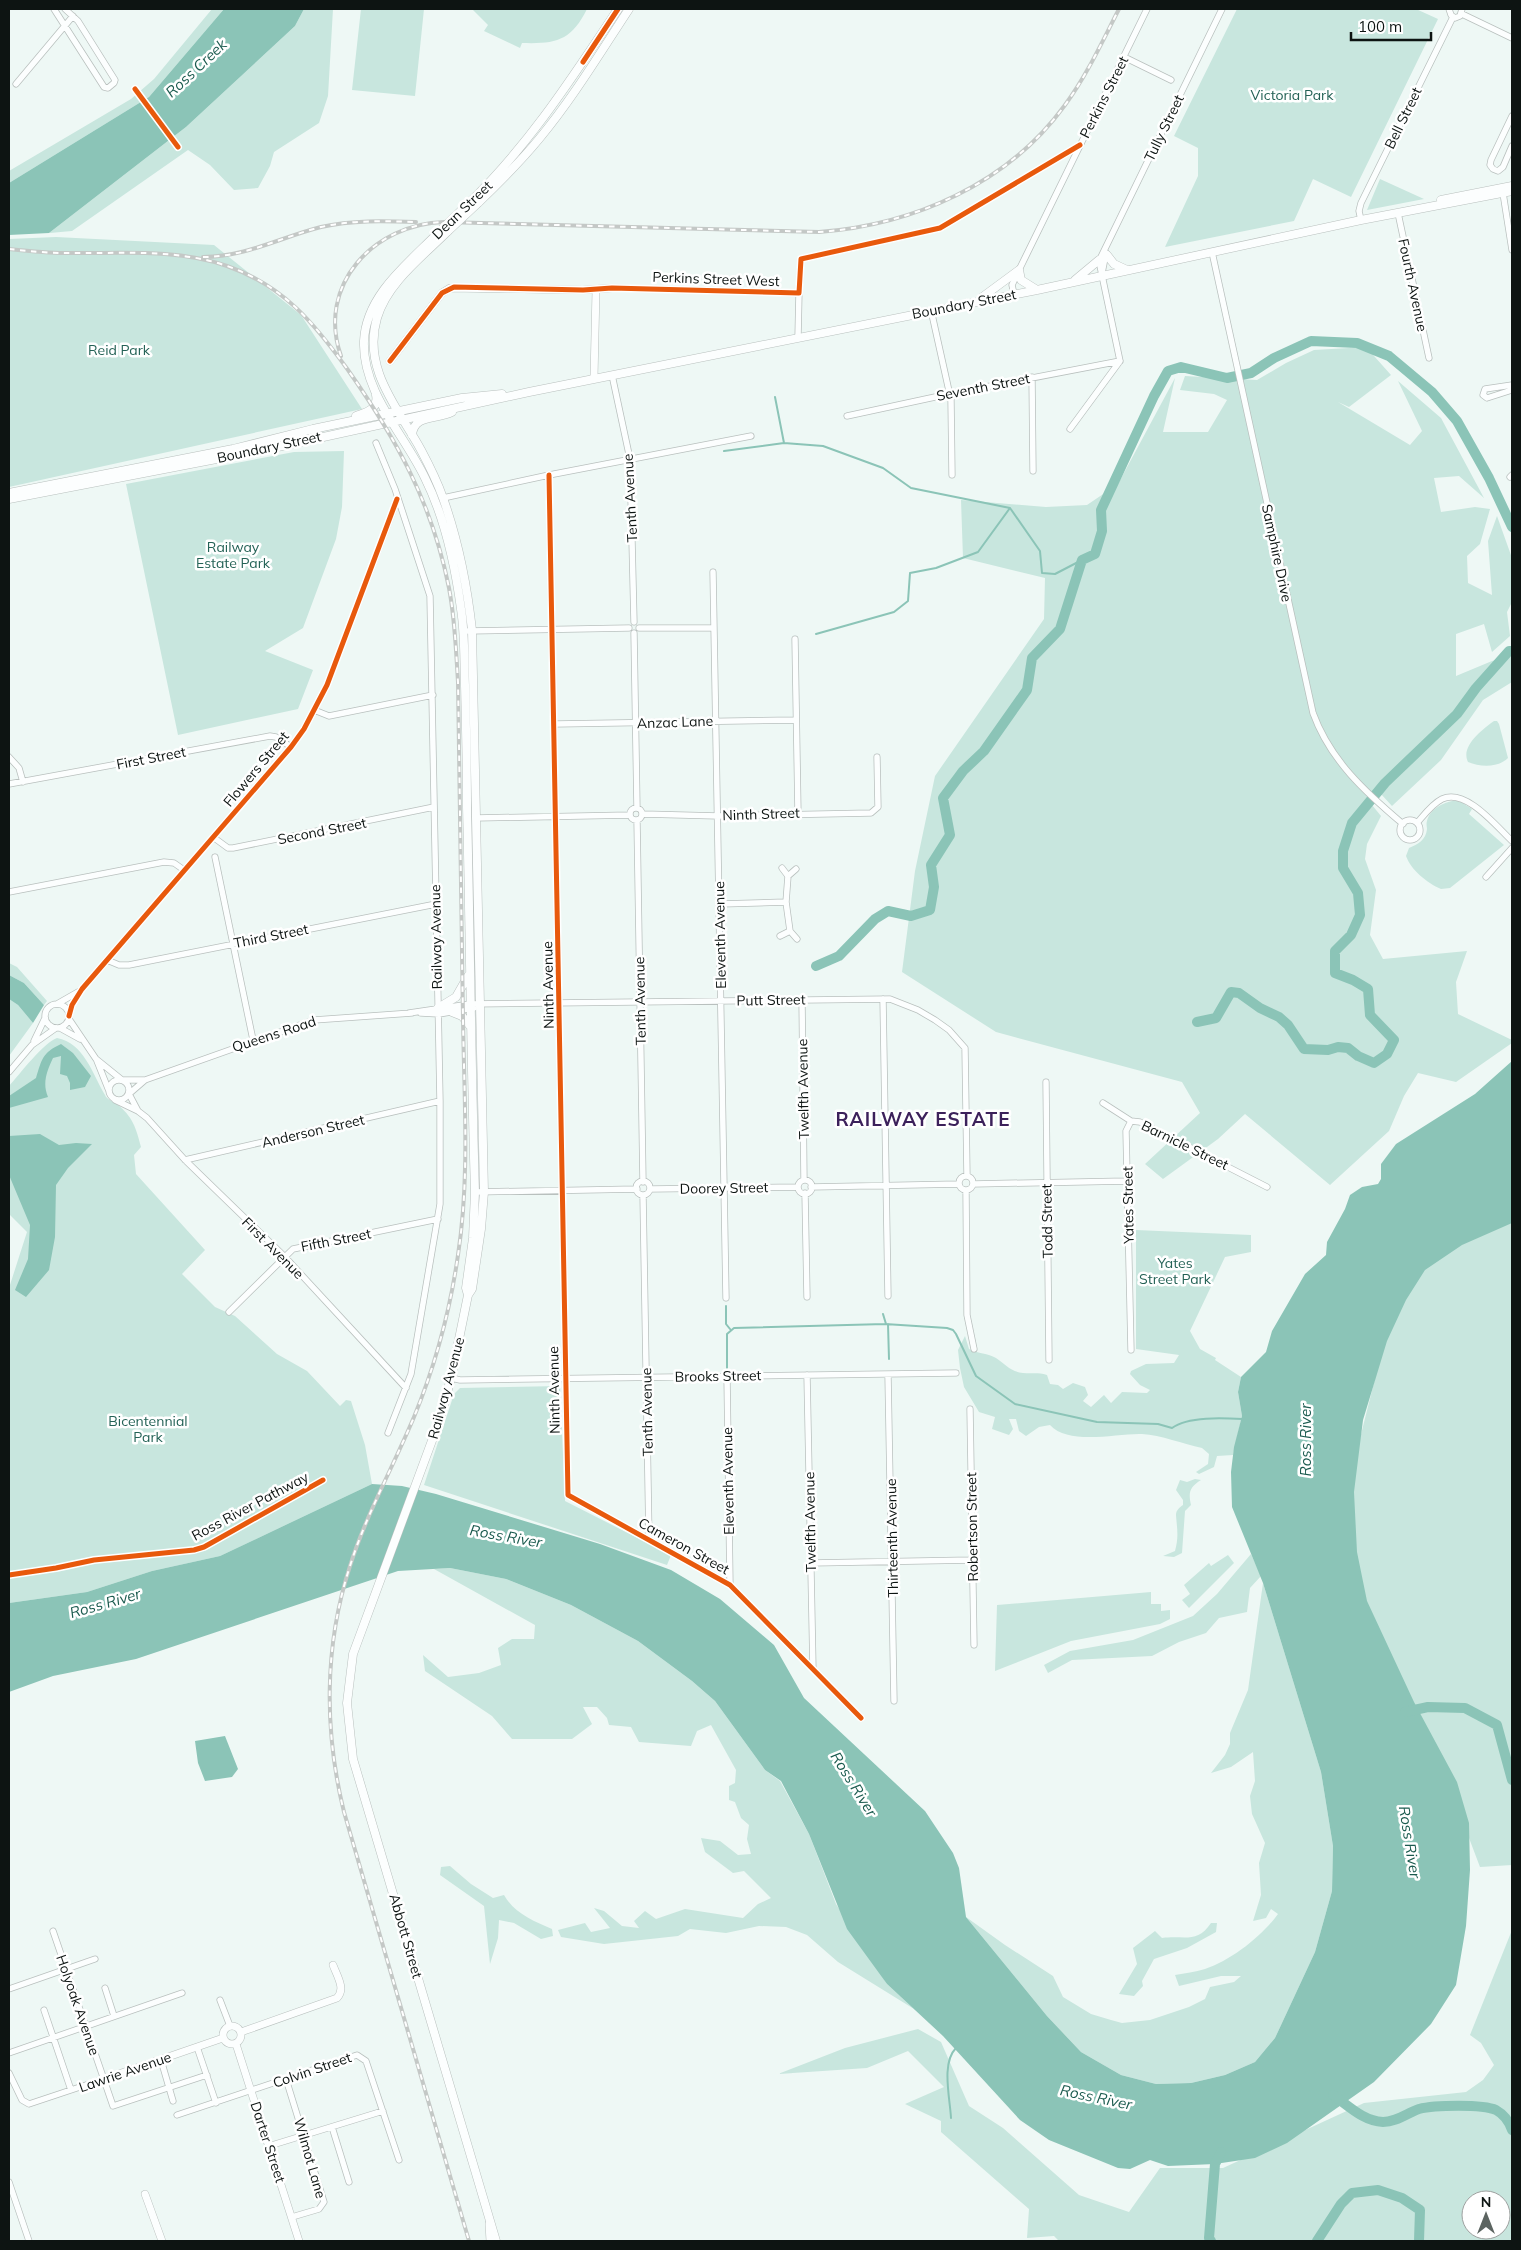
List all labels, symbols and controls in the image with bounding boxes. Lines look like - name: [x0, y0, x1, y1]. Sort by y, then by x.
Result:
- scale bar: [1351, 10, 1431, 42]
- text: 100 m: [1358, 17, 1402, 36]
- water label: Ross Creek: [161, 34, 232, 101]
- street label: Perkins Street: [1076, 53, 1132, 141]
- street label: Bell Street: [1380, 84, 1426, 152]
- park label: Victoria Park: [1251, 86, 1334, 104]
- street label: Tully Street: [1140, 92, 1188, 164]
- street label: Dean Street: [428, 177, 496, 243]
- street label: Fourth Avenue: [1394, 237, 1432, 333]
- street label: Perkins Street West: [652, 268, 780, 290]
- street label: Boundary Street: [910, 285, 1018, 323]
- park label: Reid Park: [88, 341, 151, 359]
- street label: Seventh Street: [935, 369, 1031, 405]
- street label: Boundary Street: [215, 427, 323, 467]
- street label: Tenth Avenue: [619, 453, 641, 543]
- street label: Samphire Drive: [1258, 502, 1296, 604]
- park label: Railway Estate Park: [196, 538, 271, 572]
- street label: Anzac Lane: [636, 712, 714, 732]
- street label: Flowers Street: [219, 727, 293, 810]
- street label: First Street: [115, 742, 187, 774]
- street label: Ninth Street: [722, 804, 800, 824]
- street label: Second Street: [276, 814, 368, 848]
- street label: Eleventh Avenue: [710, 881, 730, 989]
- street label: Railway Avenue: [426, 884, 446, 990]
- street label: Third Street: [232, 920, 310, 952]
- street label: Ninth Avenue: [538, 941, 558, 1029]
- street label: Tenth Avenue: [630, 956, 650, 1046]
- street label: Putt Street: [736, 990, 806, 1010]
- street label: Queens Road: [230, 1012, 318, 1056]
- street label: Twelfth Avenue: [793, 1039, 813, 1139]
- district label: RAILWAY ESTATE: [836, 1107, 1010, 1131]
- street label: Anderson Street: [260, 1110, 366, 1152]
- street label: Barnicle Street: [1138, 1116, 1232, 1174]
- street label: Yates Street: [1118, 1166, 1138, 1245]
- street label: Doorey Street: [679, 1178, 769, 1198]
- street label: Todd Street: [1037, 1183, 1057, 1258]
- street label: First Avenue: [238, 1213, 308, 1283]
- street label: Fifth Street: [299, 1224, 373, 1256]
- park label: Yates Street Park: [1139, 1254, 1212, 1288]
- street label: Railway Avenue: [424, 1335, 468, 1441]
- street label: Ninth Avenue: [544, 1346, 564, 1434]
- street label: Brooks Street: [674, 1366, 762, 1386]
- street label: Tenth Avenue: [637, 1367, 657, 1457]
- water label: Ross River: [1296, 1403, 1315, 1476]
- park label: Bicentennial Park: [108, 1412, 188, 1446]
- street label: Eleventh Avenue: [718, 1427, 738, 1535]
- street label: Ross River Pathway: [188, 1467, 312, 1544]
- street label: Twelfth Avenue: [800, 1472, 820, 1572]
- street label: Robertson Street: [962, 1472, 982, 1582]
- street label: Thirteenth Avenue: [882, 1478, 902, 1598]
- street label: Cameron Street: [635, 1514, 733, 1578]
- water label: Ross River: [468, 1520, 544, 1552]
- water label: Ross River: [67, 1584, 143, 1622]
- water label: Ross River: [827, 1748, 882, 1820]
- water label: Ross River: [1395, 1804, 1425, 1880]
- street label: Abbott Street: [385, 1892, 427, 1980]
- street label: Holyoak Avenue: [52, 1952, 104, 2058]
- street label: Lawrie Avenue: [76, 2048, 174, 2096]
- street label: Colvin Street: [270, 2048, 354, 2092]
- water label: Ross River: [1058, 2080, 1134, 2114]
- street label: Darter Street: [246, 2099, 290, 2185]
- street label: Wilmot Lane: [290, 2116, 330, 2200]
- north arrow: [1461, 2190, 1511, 2240]
- text: N: [1481, 2193, 1491, 2211]

